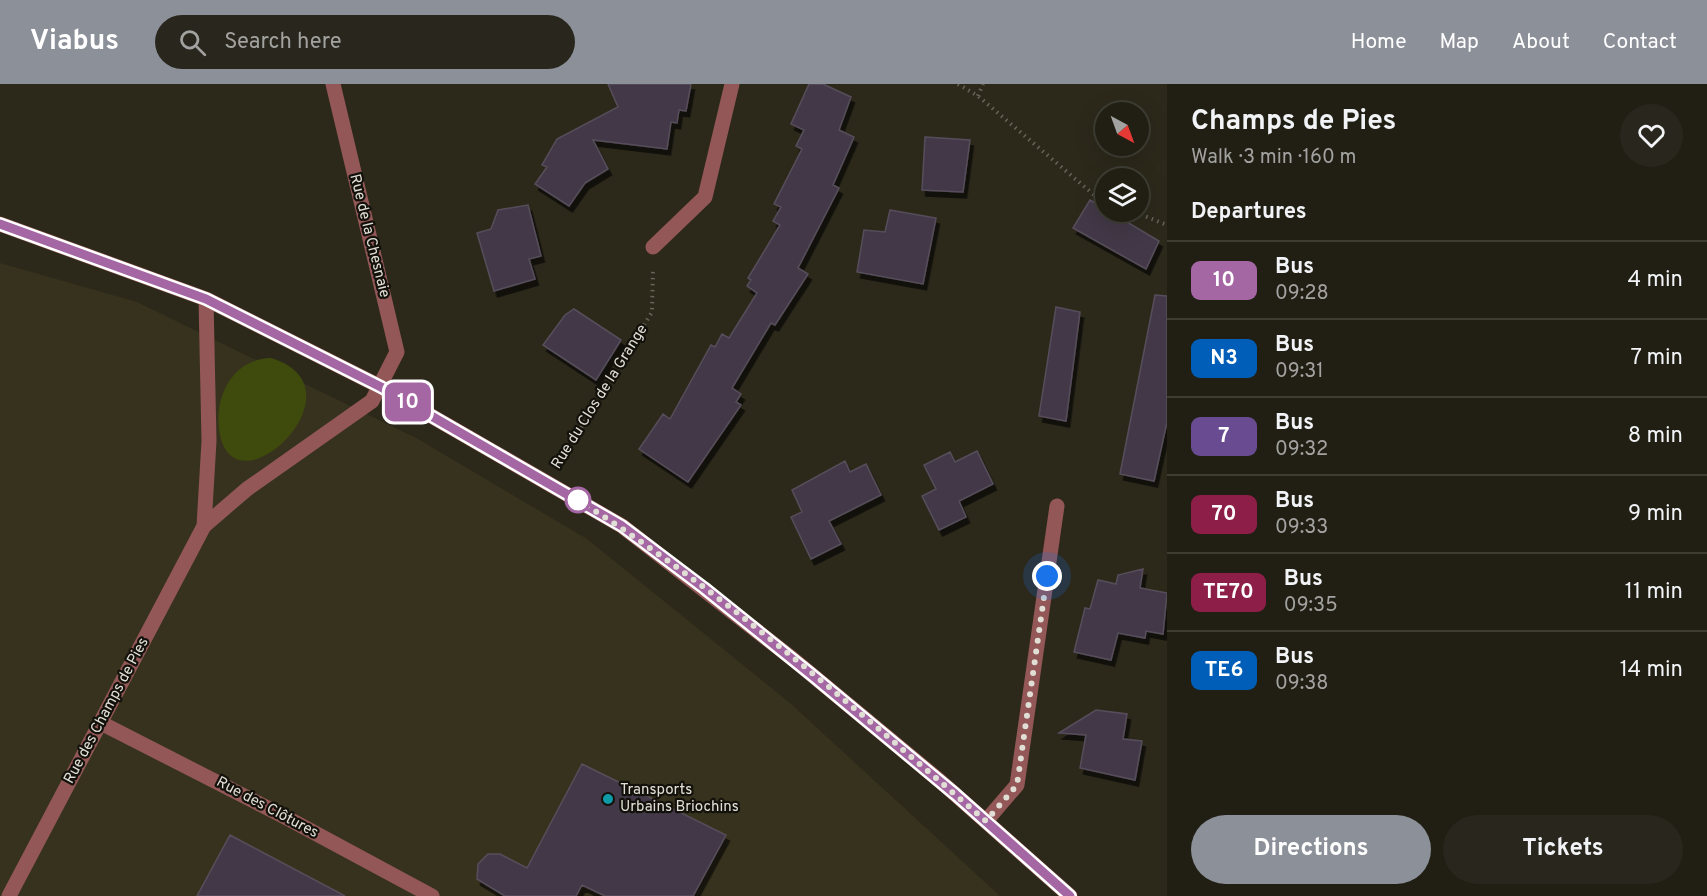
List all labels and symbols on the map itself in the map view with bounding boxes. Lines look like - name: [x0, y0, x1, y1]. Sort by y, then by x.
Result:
- north arrow: [1095, 102, 1149, 156]
- street label: Rue de la Chesnaie: [344, 172, 394, 300]
- street label: Rue du Clos de la Grange: [548, 321, 652, 473]
- line badge: 10: [381, 382, 435, 422]
- unlabelled marker: [565, 487, 591, 513]
- your location: [1032, 561, 1062, 591]
- street label: Rue des Champs de Pies: [60, 635, 154, 787]
- street label: Rue des Clôtures: [213, 773, 321, 843]
- place label: Transports Urbains Briochins: [620, 781, 739, 817]
- marker: Transports Urbains Briochins: [601, 792, 615, 806]

